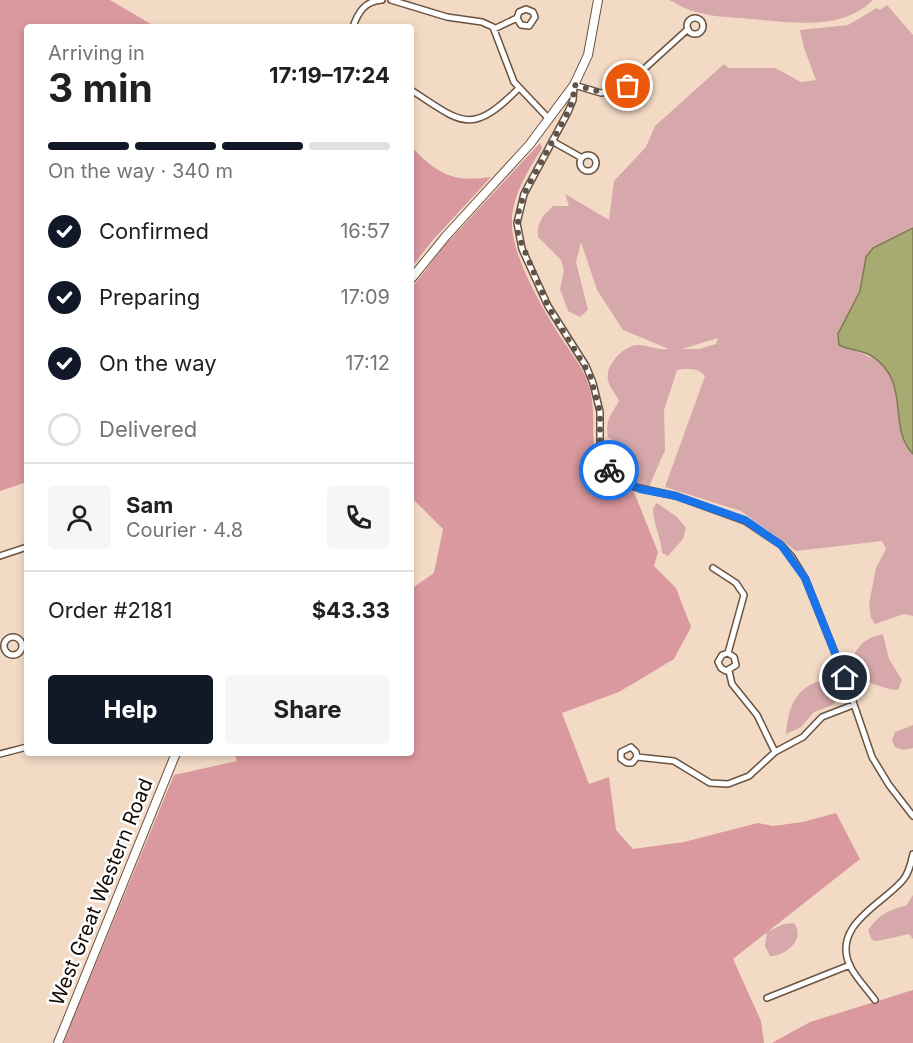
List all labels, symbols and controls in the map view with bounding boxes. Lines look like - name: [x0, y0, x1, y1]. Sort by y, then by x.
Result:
- text: Arriving in: [48, 41, 145, 65]
- pin: [602, 60, 653, 111]
- text: 17:19–17:24: [269, 62, 390, 88]
- text: 3 min: [48, 64, 153, 111]
- icon: bag: [611, 69, 644, 102]
- text: On the way · 340 m: [48, 159, 233, 183]
- icon: check: [48, 215, 81, 248]
- text: Confirmed: [99, 218, 209, 244]
- text: 16:57: [340, 219, 390, 243]
- icon: check: [48, 281, 81, 314]
- text: Preparing: [99, 284, 200, 310]
- text: 17:09: [340, 285, 390, 309]
- icon: check: [48, 347, 81, 380]
- text: On the way: [99, 350, 217, 376]
- text: 17:12: [345, 351, 390, 375]
- text: Delivered: [99, 416, 197, 442]
- courier: [579, 440, 639, 500]
- icon: bike: [593, 454, 626, 487]
- button: person: [48, 486, 111, 549]
- button: phone: [327, 486, 390, 549]
- text: Sam: [126, 492, 173, 518]
- text: Courier · 4.8: [126, 518, 243, 542]
- text: Order #2181: [48, 597, 172, 623]
- text: $43.33: [312, 597, 390, 623]
- pin: [819, 652, 870, 703]
- icon: home: [828, 661, 861, 694]
- button: Help: [48, 675, 213, 744]
- button: Share: [225, 675, 390, 744]
- street label: West Great Western Road: [44, 775, 158, 1009]

